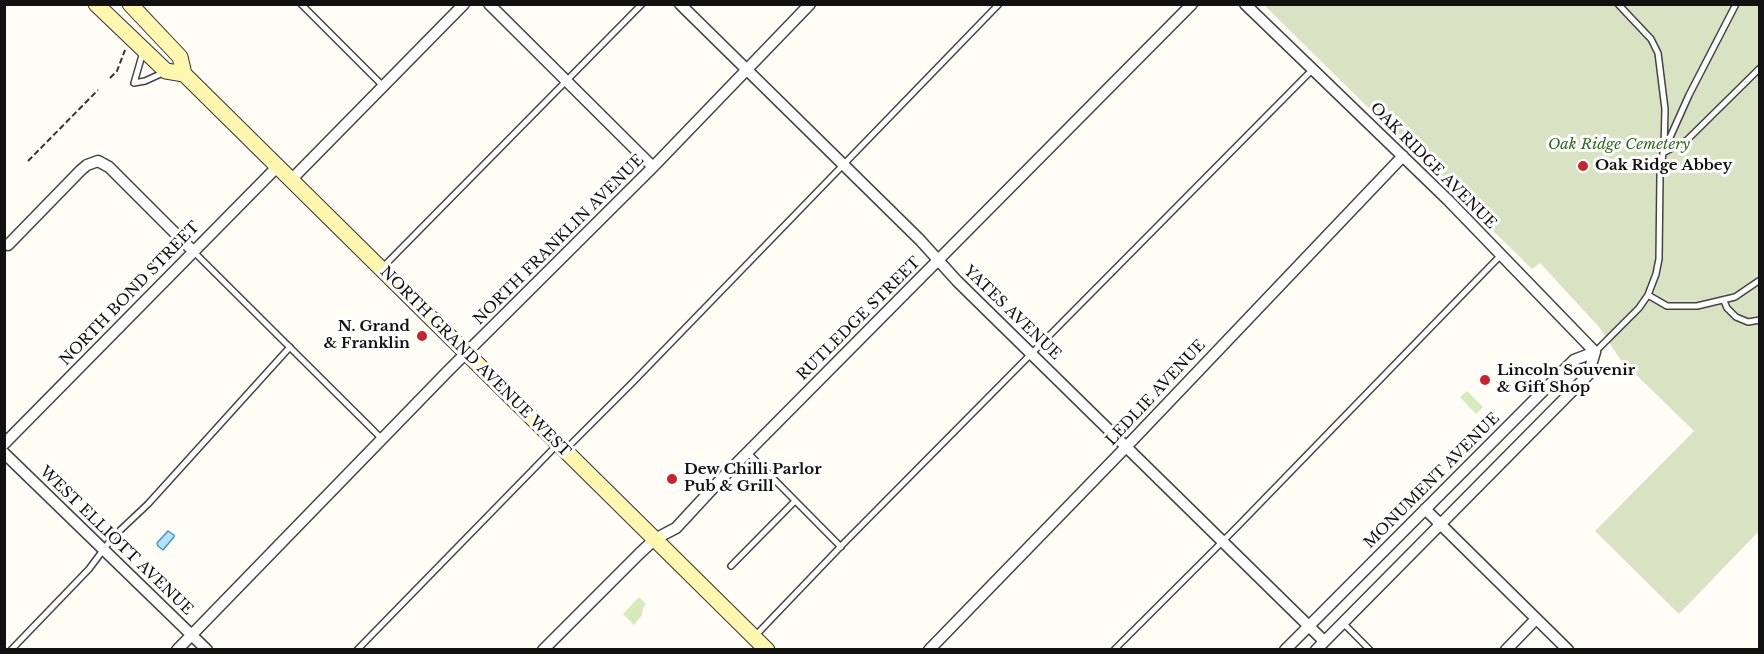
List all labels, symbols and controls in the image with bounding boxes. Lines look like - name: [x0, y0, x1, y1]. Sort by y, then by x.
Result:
- street label: OAK RIDGE AVENUE: [1366, 99, 1500, 233]
- park label: Oak Ridge Cemetery: [1548, 136, 1690, 154]
- street label: NORTH FRANKLIN AVENUE: [470, 151, 648, 329]
- place label: Oak Ridge Abbey: [1595, 157, 1732, 175]
- marker: Oak Ridge Abbey: [1576, 159, 1590, 173]
- street label: NORTH BOND STREET: [57, 218, 203, 370]
- street label: RUTLEDGE STREET: [794, 254, 924, 384]
- street label: YATES AVENUE: [960, 262, 1064, 364]
- street label: NORTH GRAND AVENUE WEST: [376, 263, 574, 461]
- place label: N. Grand & Franklin: [324, 318, 410, 353]
- marker: N. Grand & Franklin: [415, 329, 429, 343]
- street label: LEDLIE AVENUE: [1102, 337, 1210, 449]
- place label: Lincoln Souvenir & Gift Shop: [1497, 362, 1635, 397]
- marker: Lincoln Souvenir & Gift Shop: [1478, 373, 1492, 387]
- street label: MONUMENT AVENUE: [1361, 410, 1503, 552]
- place label: Dew Chilli Parlor Pub & Grill: [684, 461, 822, 496]
- street label: WEST ELLIOTT AVENUE: [36, 463, 196, 619]
- marker: Dew Chilli Parlor Pub & Grill: [665, 472, 679, 486]

